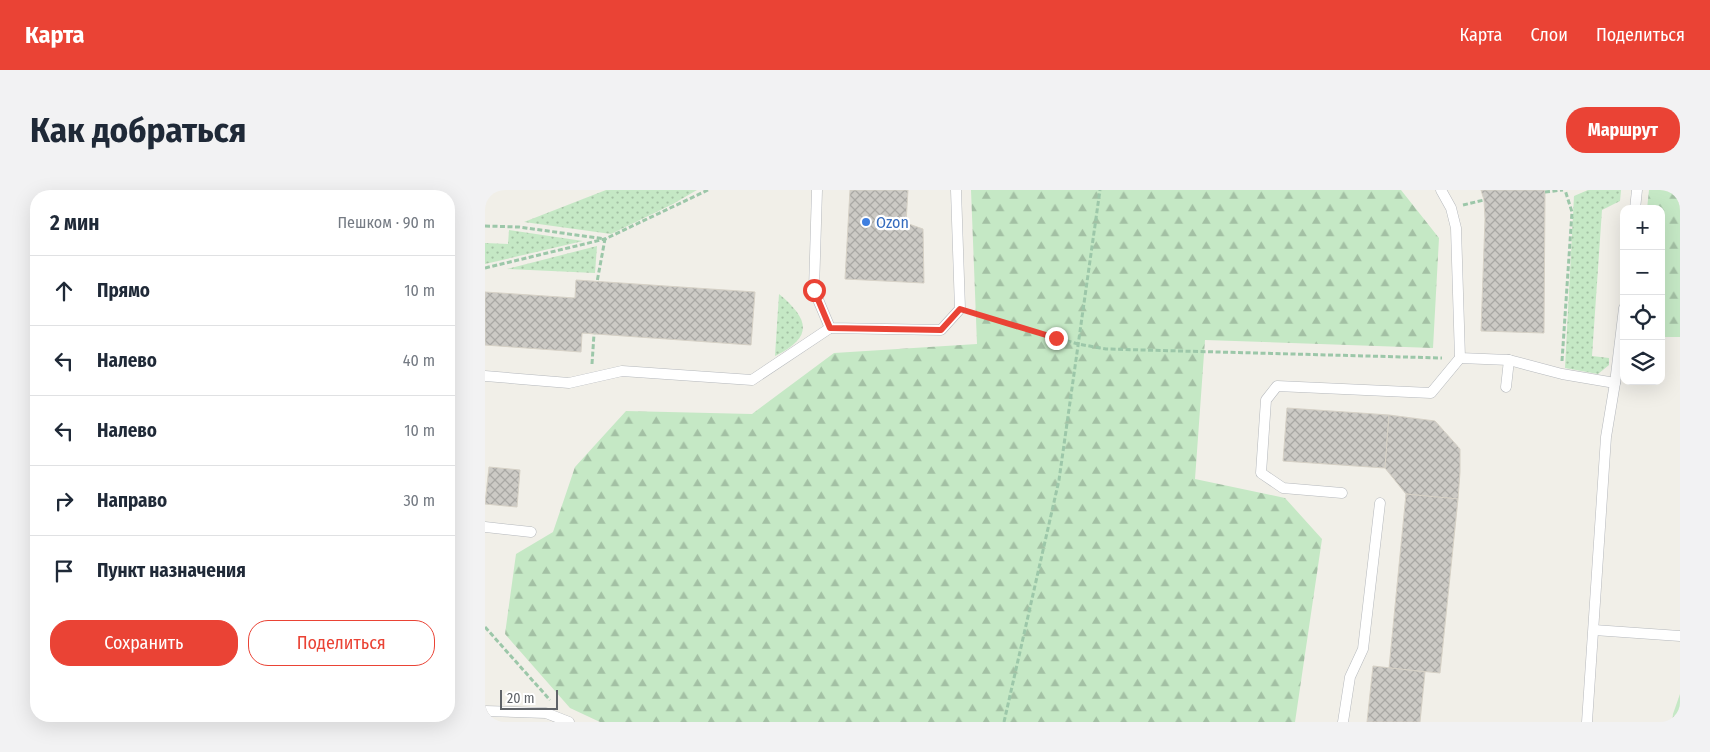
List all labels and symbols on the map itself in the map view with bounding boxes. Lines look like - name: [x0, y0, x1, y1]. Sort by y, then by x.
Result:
- place label: Ozon: [876, 213, 909, 232]
- marker: Ozon: [860, 216, 872, 228]
- route start: [803, 279, 826, 302]
- route end: [1045, 327, 1068, 350]
- scale bar: [500, 687, 557, 710]

